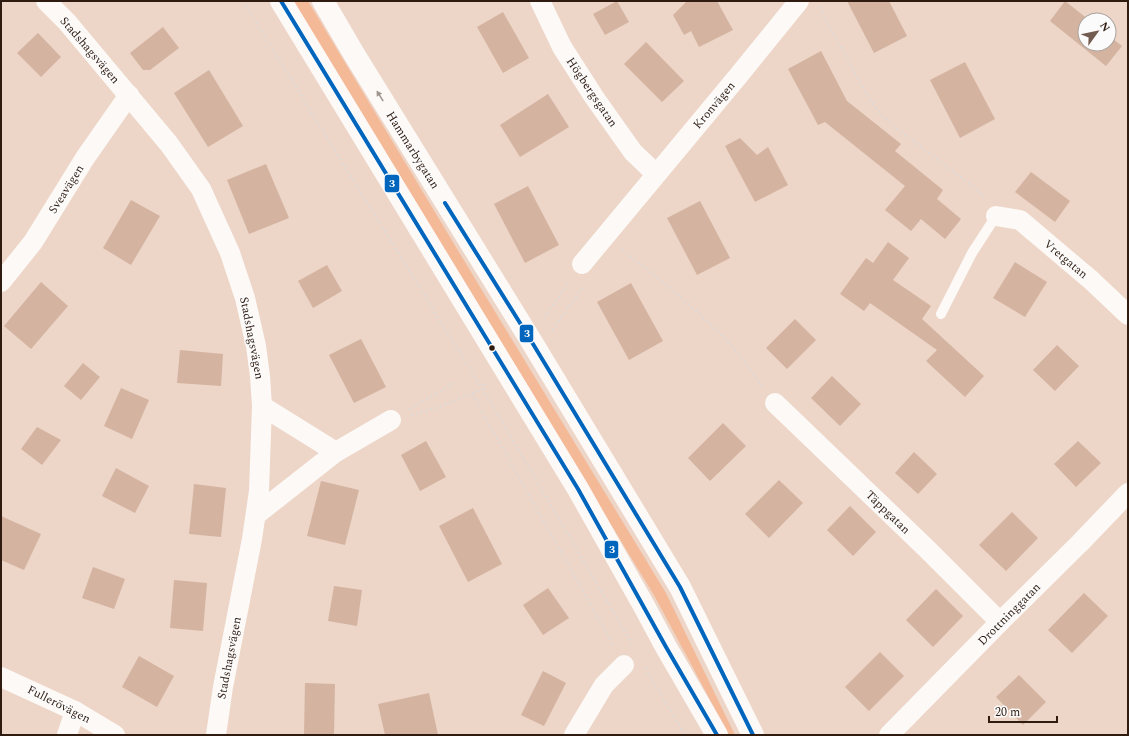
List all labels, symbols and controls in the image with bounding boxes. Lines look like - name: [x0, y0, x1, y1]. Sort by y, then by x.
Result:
- north arrow: [1077, 12, 1117, 52]
- street label: Stadshagsvägen: [55, 13, 124, 88]
- text: N: [1095, 18, 1115, 35]
- street label: Högbergsgatan: [561, 53, 622, 131]
- street label: Kronvägen: [689, 77, 740, 133]
- one-way arrow: [376, 91, 384, 101]
- street label: Hammarbygatan: [381, 108, 444, 193]
- street label: Sveavägen: [44, 161, 89, 218]
- line badge: 3: [384, 174, 400, 193]
- text: 3: [389, 175, 395, 192]
- street label: Vretgatan: [1039, 235, 1092, 284]
- street label: Stadshagsvägen: [234, 295, 269, 381]
- line badge: 3: [519, 324, 534, 343]
- text: 3: [524, 325, 530, 342]
- unlabelled marker: [487, 343, 497, 353]
- street label: Täppgatan: [861, 486, 915, 539]
- line badge: 3: [604, 540, 619, 559]
- text: 3: [609, 541, 615, 558]
- street label: Drottninggatan: [973, 578, 1045, 650]
- street label: Stadshagsvägen: [212, 615, 247, 701]
- street label: Fullerövägen: [24, 680, 94, 729]
- scale bar: [989, 698, 1057, 724]
- text: 20 m: [995, 703, 1020, 722]

